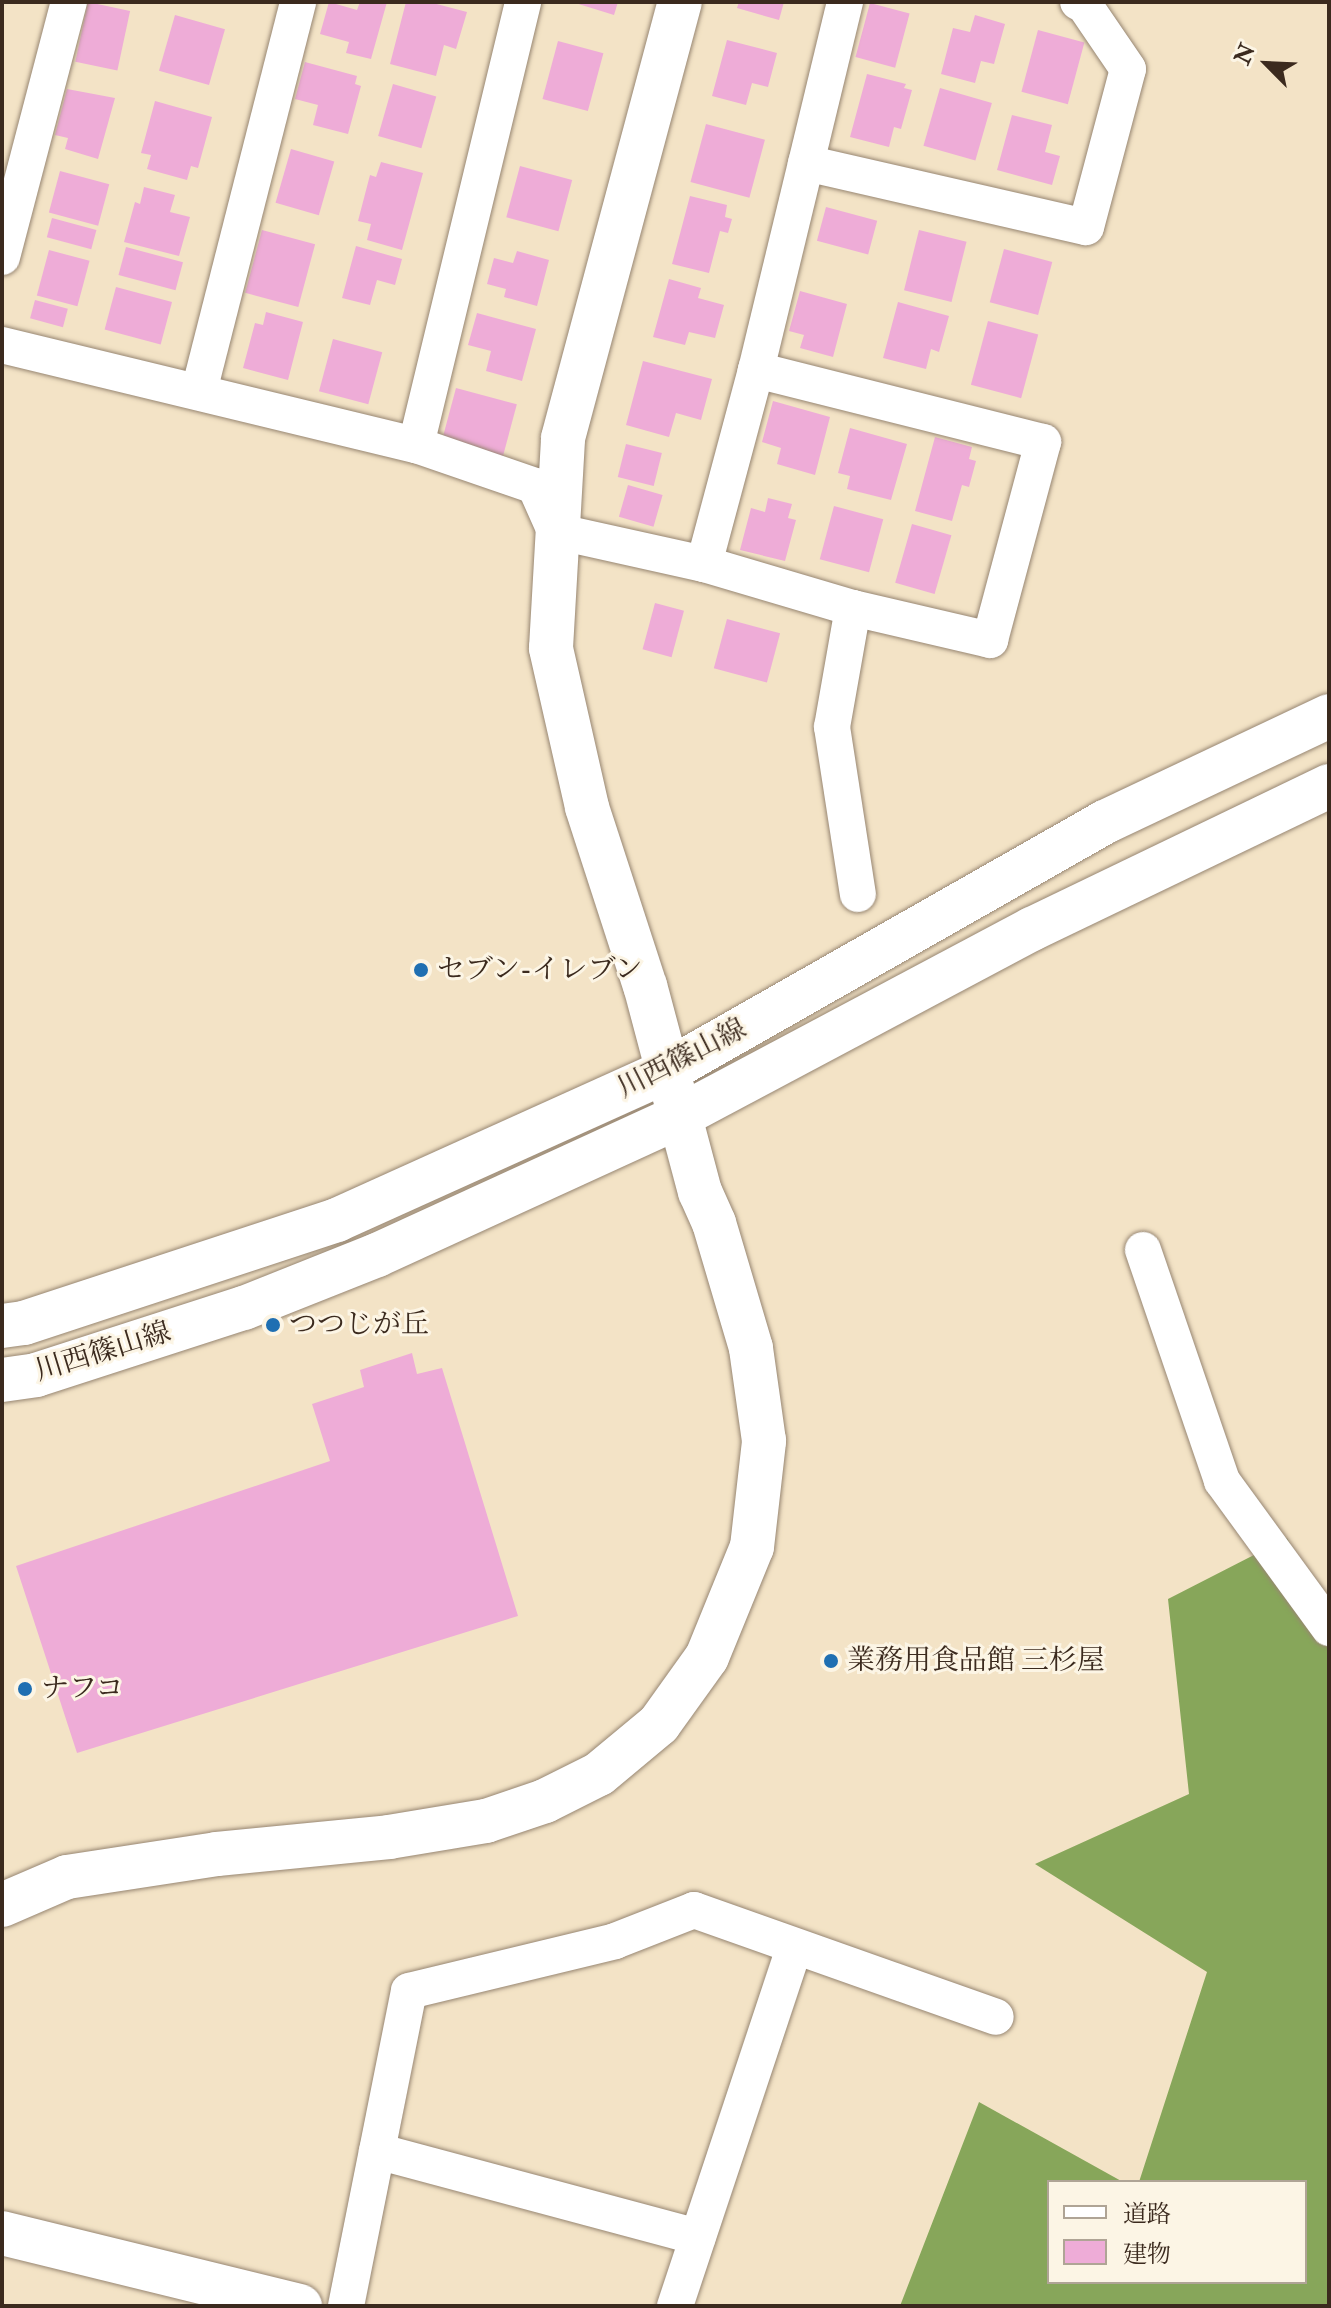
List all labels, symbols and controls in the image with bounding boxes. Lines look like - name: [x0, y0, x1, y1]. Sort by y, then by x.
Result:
- north arrow: [1227, 24, 1307, 104]
- text: N: [1228, 40, 1262, 69]
- place label: セブン-イレブン: [437, 953, 645, 987]
- marker: セブン-イレブン: [412, 961, 430, 979]
- street label: 川西篠山線: [612, 1012, 752, 1106]
- place label: つつじが丘: [289, 1308, 429, 1342]
- street label: 川西篠山線: [31, 1315, 175, 1389]
- marker: つつじが丘: [264, 1316, 282, 1334]
- place label: 業務用食品館 三杉屋: [847, 1644, 1105, 1678]
- marker: 業務用食品館 三杉屋: [822, 1652, 840, 1670]
- place label: ナフコ: [41, 1672, 125, 1706]
- marker: ナフコ: [16, 1680, 34, 1698]
- legend: [1047, 2180, 1307, 2284]
- text: 道路: [1123, 2199, 1171, 2230]
- text: 建物: [1123, 2239, 1171, 2270]

